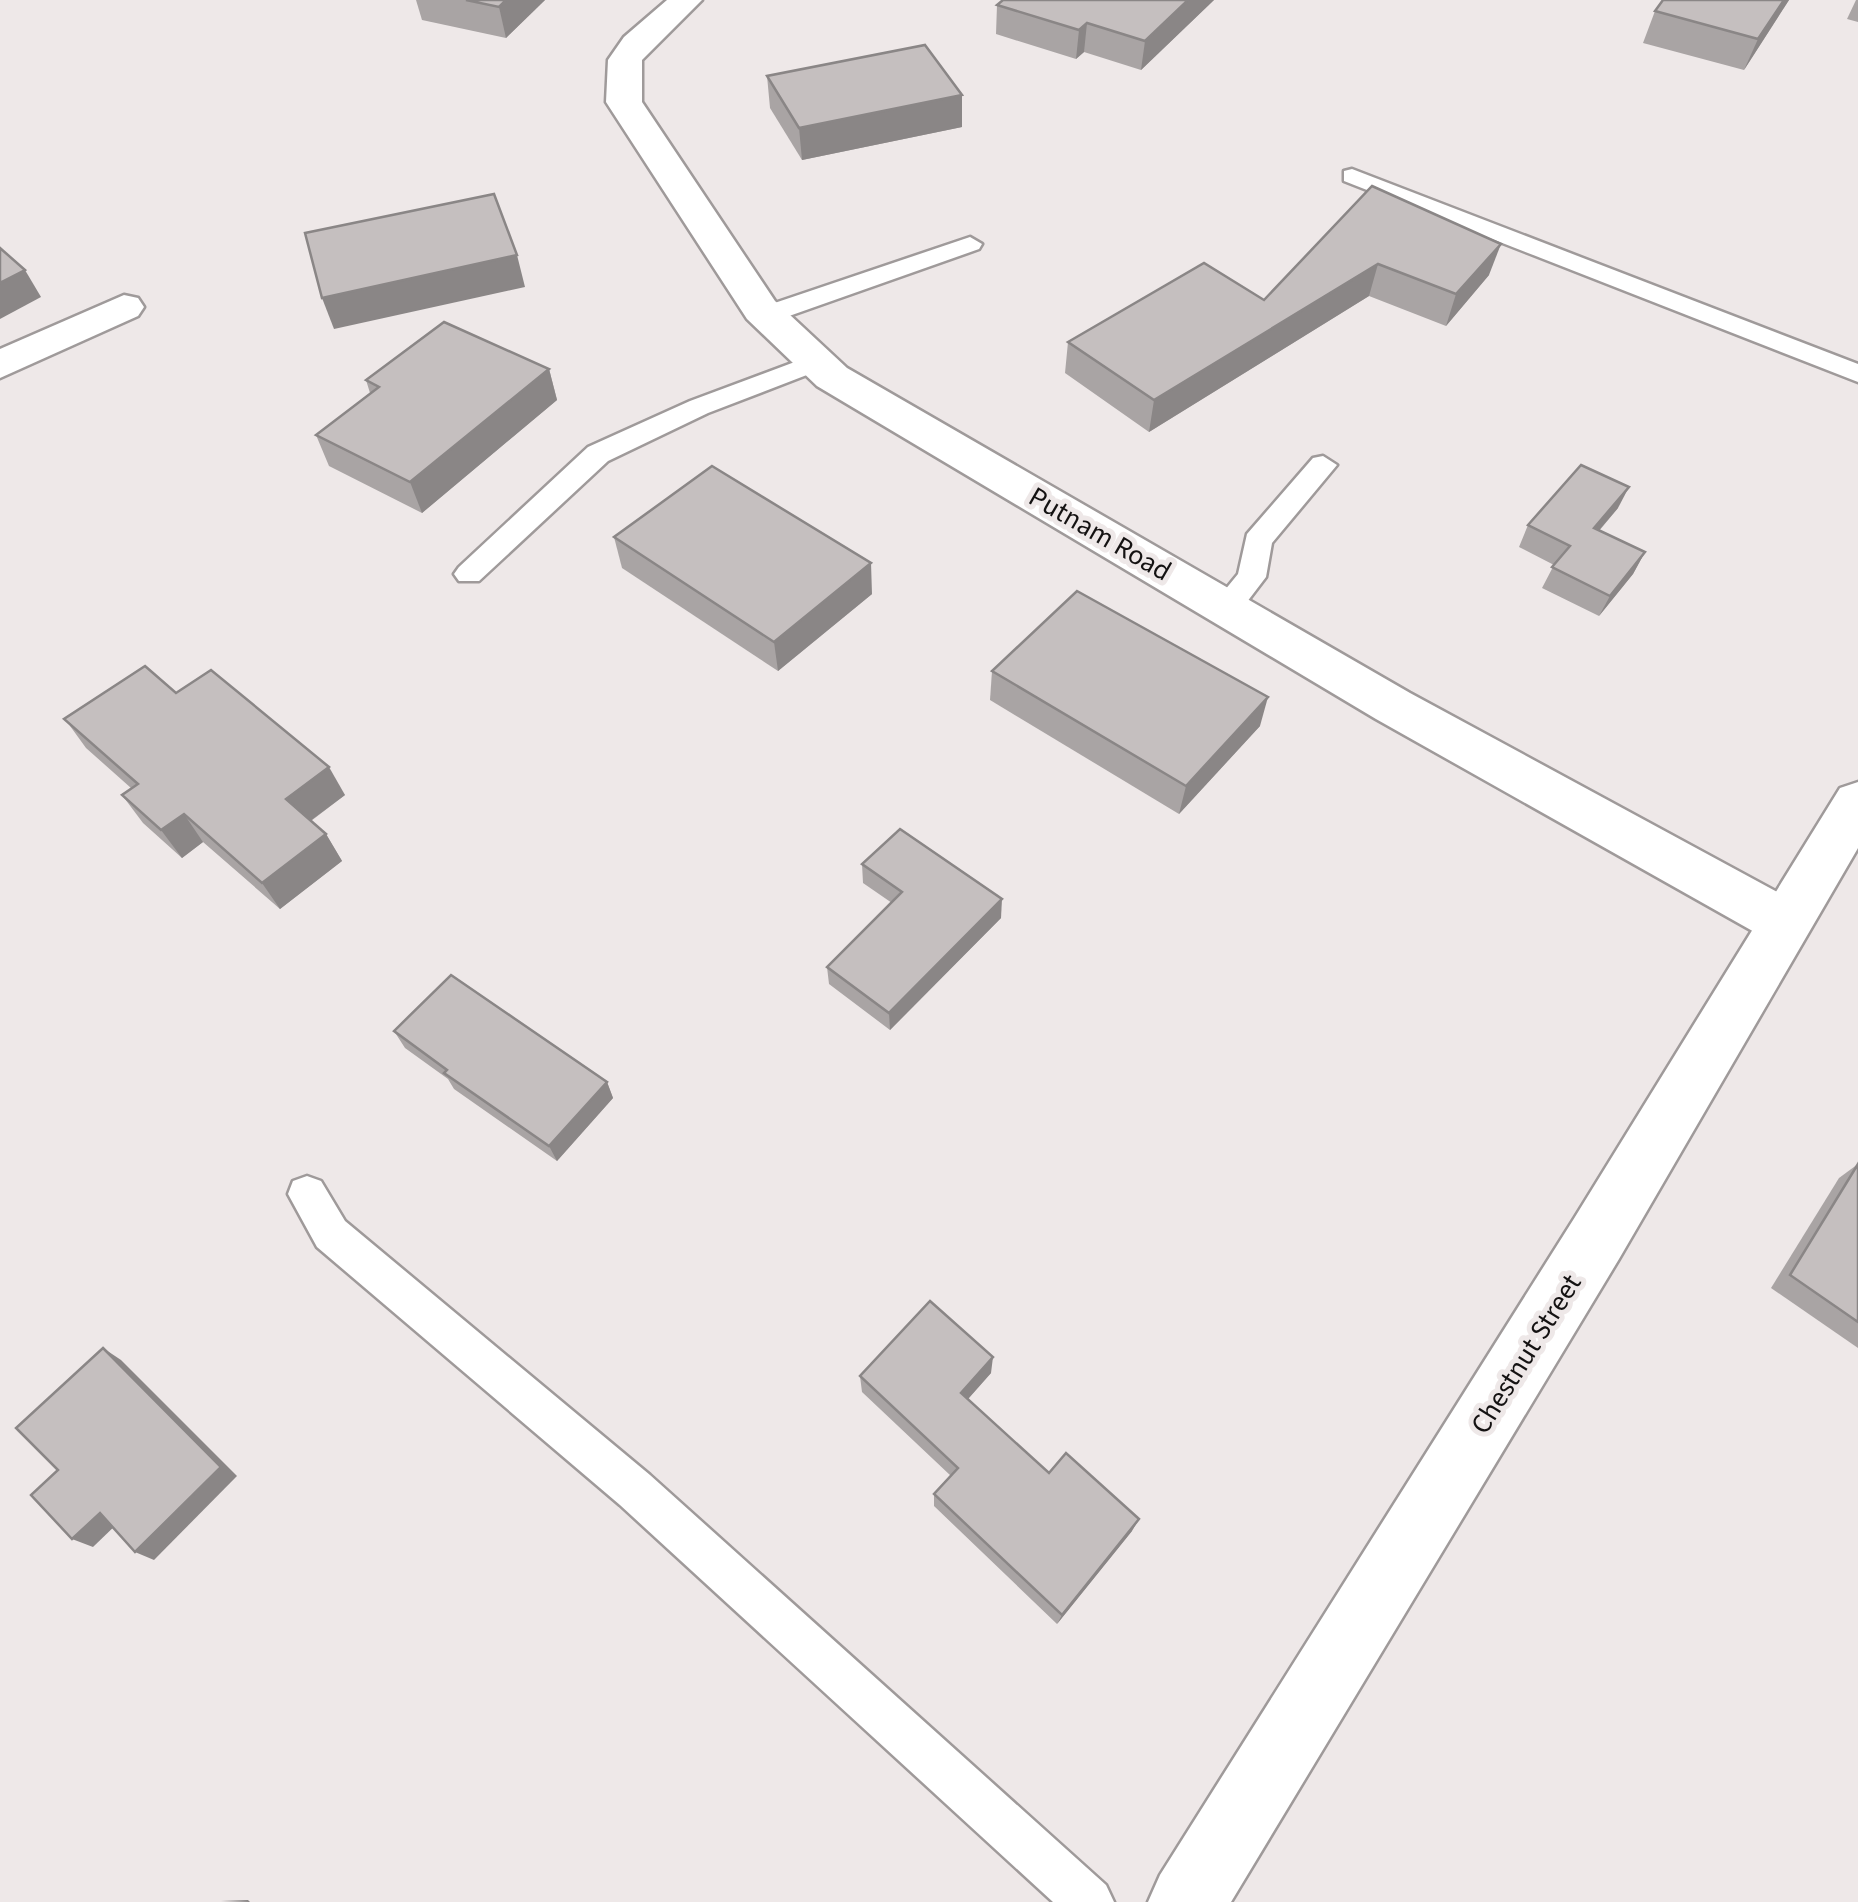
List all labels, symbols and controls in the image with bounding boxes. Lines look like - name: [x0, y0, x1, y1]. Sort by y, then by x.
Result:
- street label: Putnam Road: [1021, 477, 1179, 591]
- street label: Chestnut Street: [1461, 1266, 1591, 1442]

